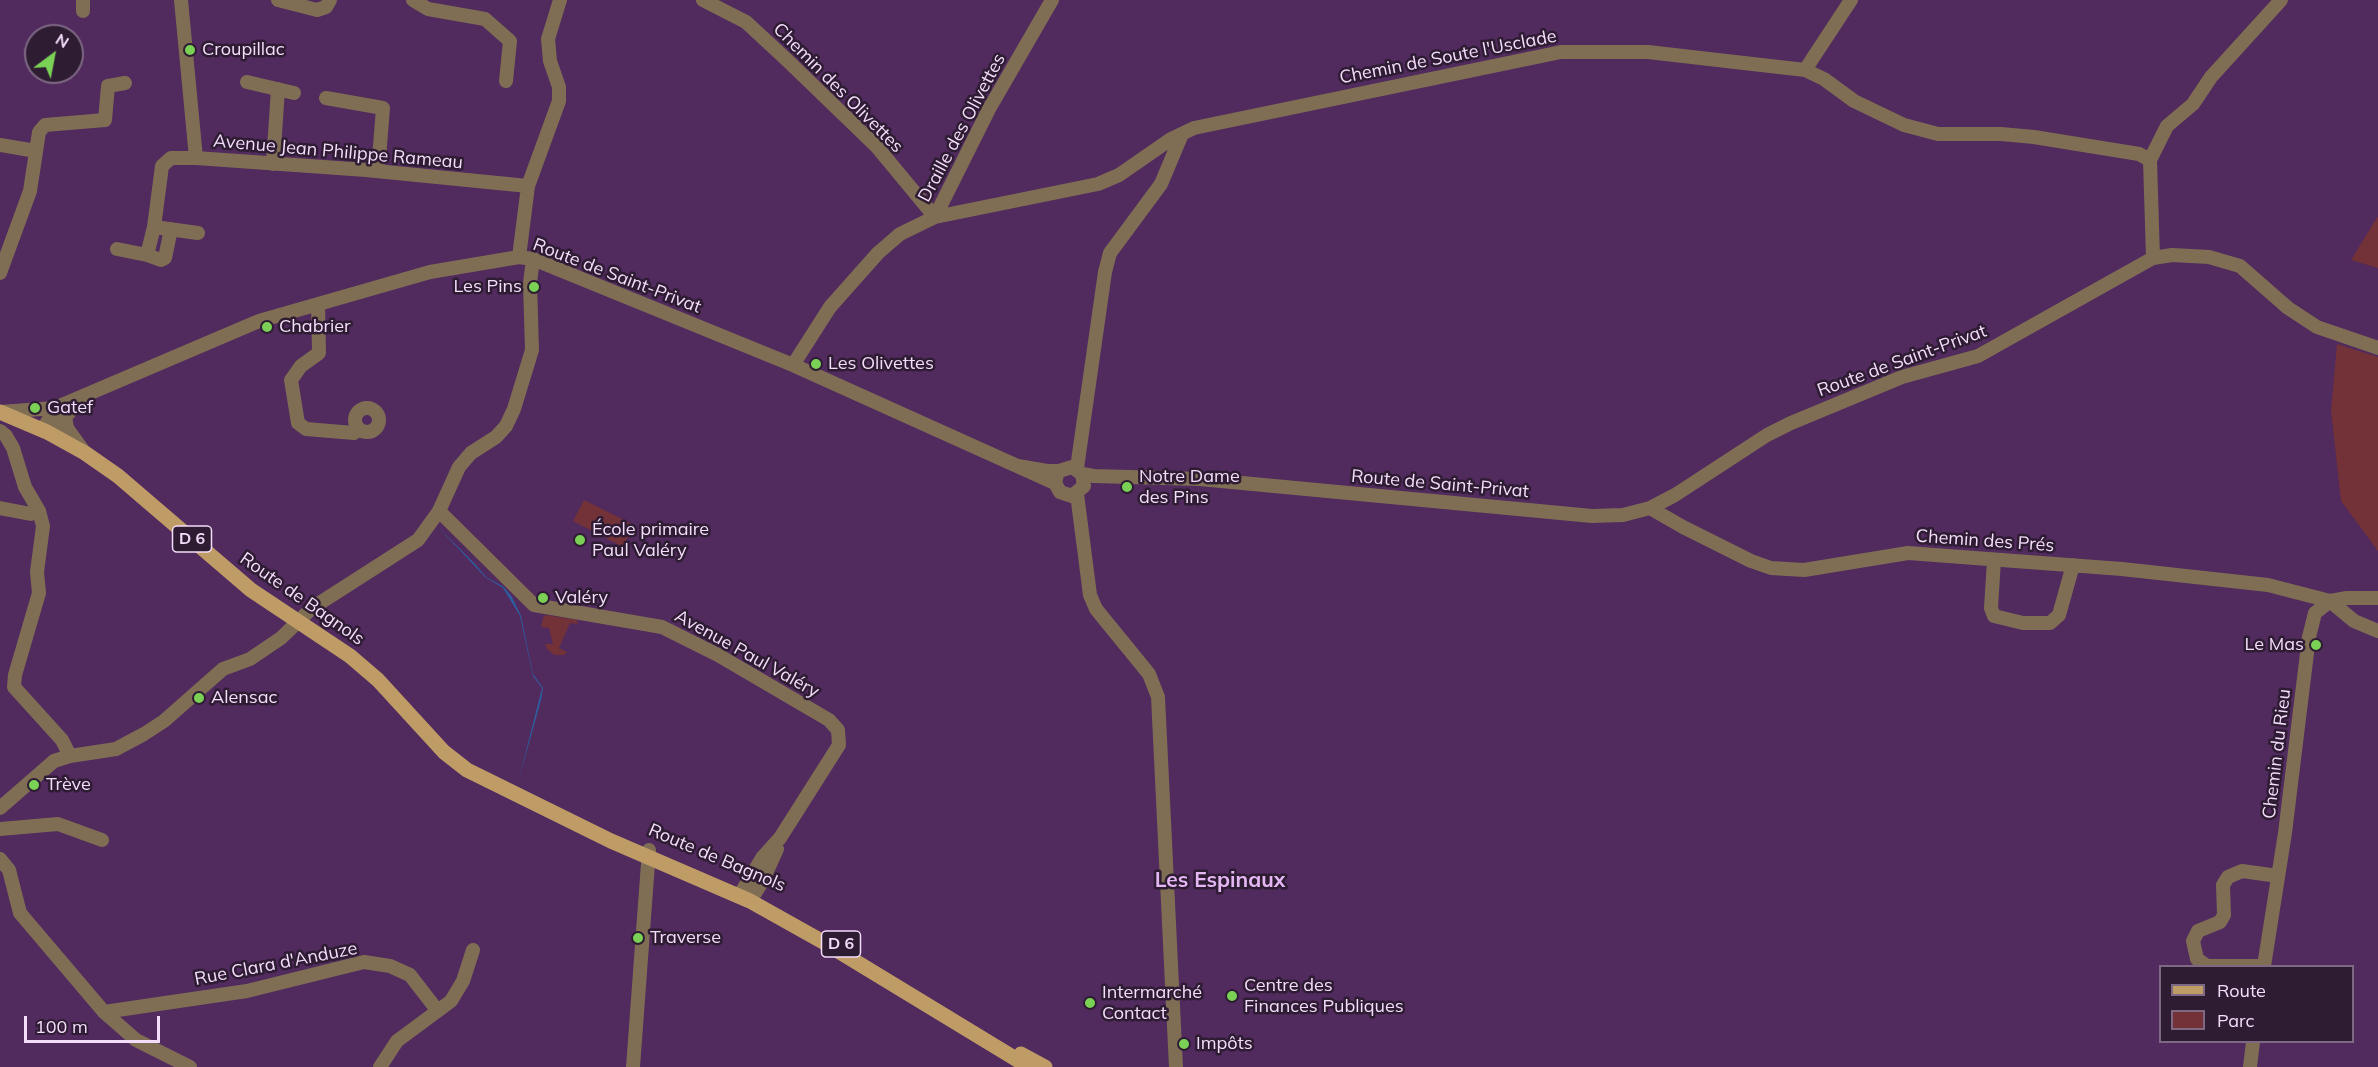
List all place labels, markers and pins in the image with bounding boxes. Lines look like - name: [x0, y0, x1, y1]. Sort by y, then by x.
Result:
- place label: Croupillac: [202, 39, 285, 61]
- marker: Croupillac: [183, 43, 197, 57]
- place label: Les Pins: [453, 276, 522, 298]
- marker: Les Pins: [527, 280, 541, 294]
- place label: Chabrier: [279, 316, 351, 338]
- marker: Chabrier: [260, 320, 274, 334]
- place label: Les Olivettes: [828, 353, 934, 375]
- marker: Les Olivettes: [809, 357, 823, 371]
- place label: Gatef: [47, 397, 93, 419]
- marker: Gatef: [28, 401, 42, 415]
- place label: Notre Dame des Pins: [1139, 466, 1240, 508]
- marker: Notre Dame des Pins: [1120, 480, 1134, 494]
- place label: École primaire Paul Valéry: [592, 519, 709, 562]
- marker: École primaire Paul Valéry: [573, 533, 587, 547]
- place label: Valéry: [555, 587, 608, 609]
- marker: Valéry: [536, 591, 550, 605]
- place label: Le Mas: [2245, 634, 2304, 656]
- marker: Le Mas: [2309, 638, 2323, 652]
- place label: Alensac: [211, 687, 277, 709]
- marker: Alensac: [192, 691, 206, 705]
- place label: Trève: [46, 774, 91, 796]
- marker: Trève: [27, 778, 41, 792]
- place label: Traverse: [650, 927, 721, 949]
- marker: Traverse: [631, 931, 645, 945]
- place label: Centre des Finances Publiques: [1244, 975, 1404, 1018]
- place label: Intermarché Contact: [1102, 982, 1202, 1024]
- marker: Centre des Finances Publiques: [1225, 989, 1239, 1003]
- marker: Intermarché Contact: [1083, 996, 1097, 1010]
- place label: Impôts: [1196, 1033, 1253, 1055]
- marker: Impôts: [1177, 1037, 1191, 1051]

